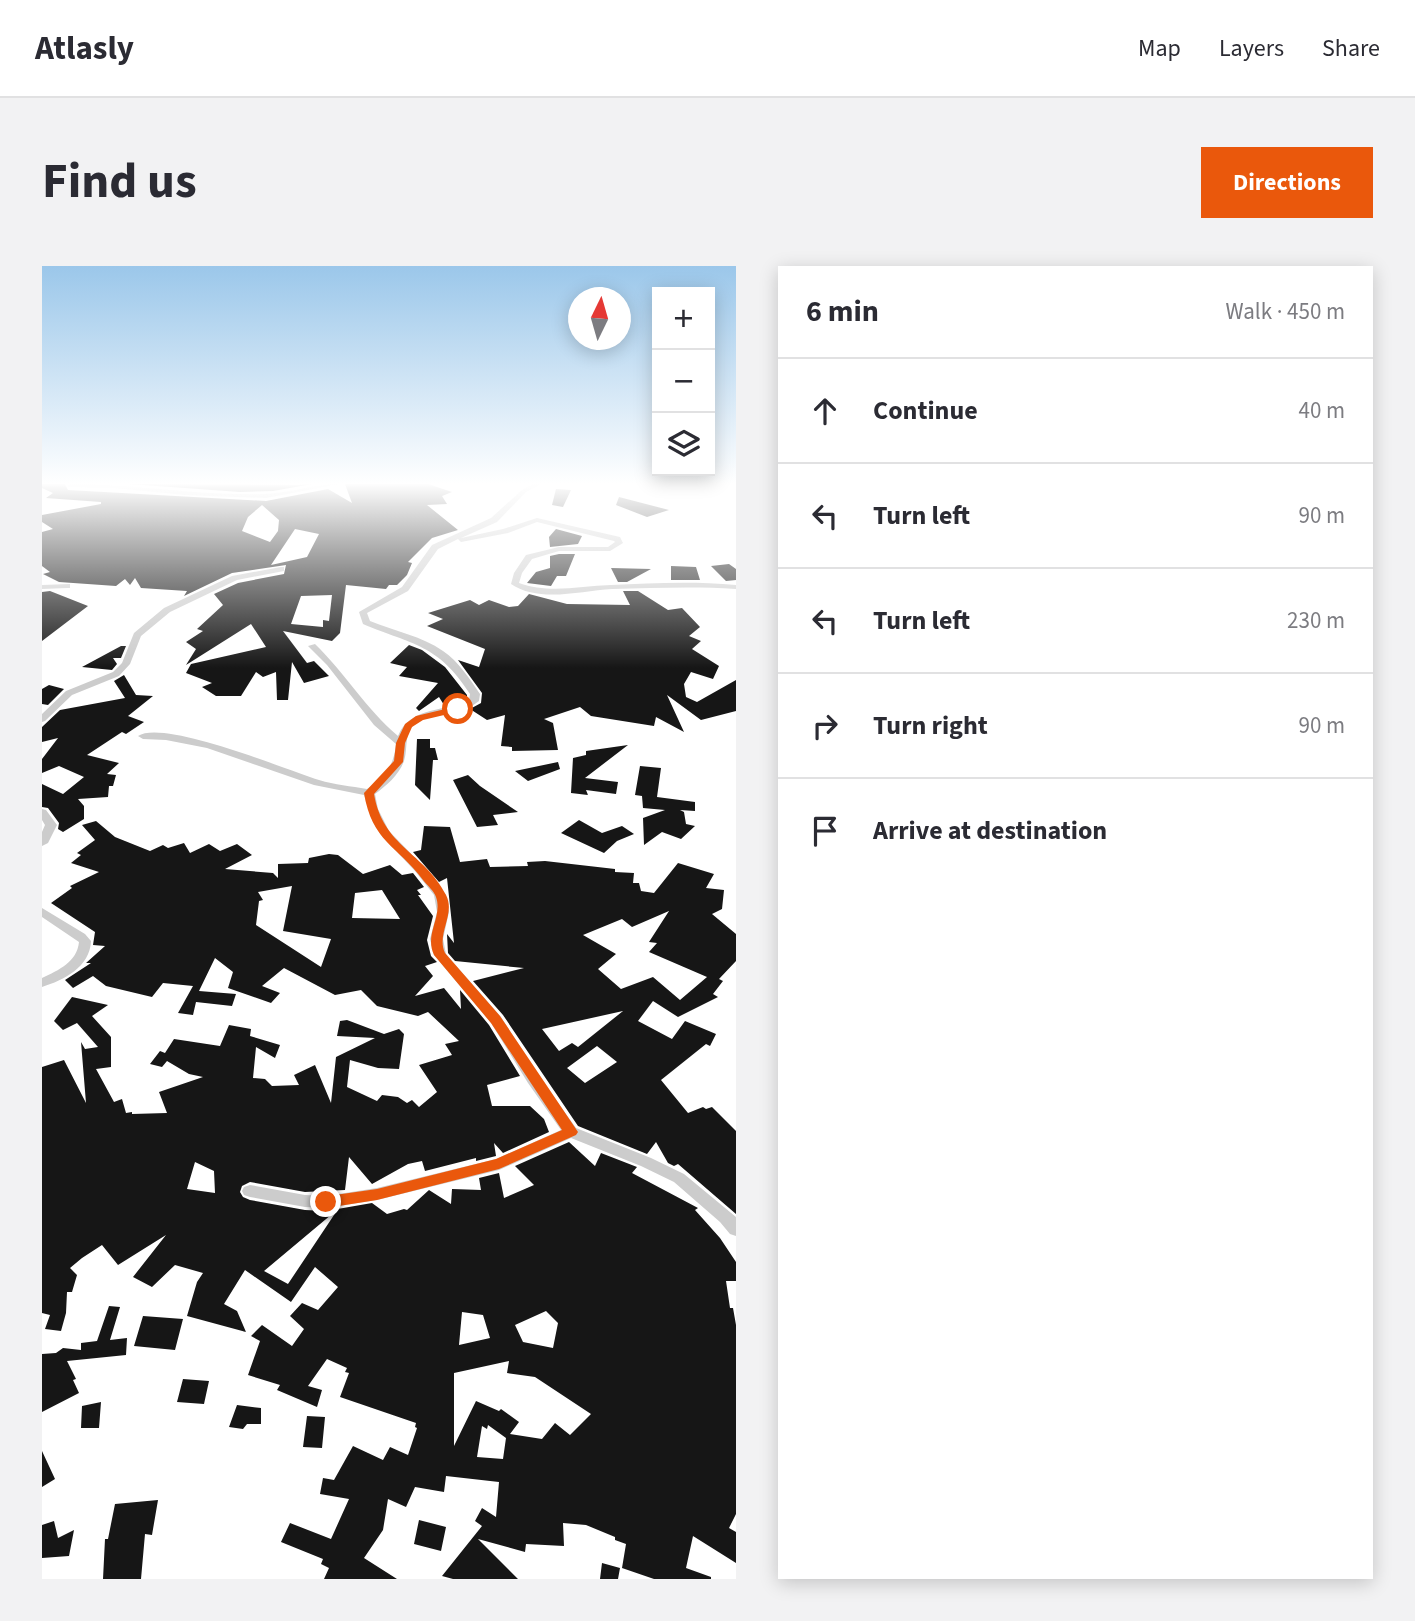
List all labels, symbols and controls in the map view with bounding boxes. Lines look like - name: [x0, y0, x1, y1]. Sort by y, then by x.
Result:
- text: Atlasly: [35, 25, 134, 72]
- text: Map: [1138, 31, 1181, 66]
- text: Layers: [1219, 31, 1284, 66]
- text: Share: [1322, 31, 1380, 66]
- text: Find us: [42, 147, 197, 217]
- button: Directions: [1201, 147, 1373, 218]
- north arrow: [568, 287, 631, 350]
- map controls: [652, 287, 715, 476]
- button: +: [652, 287, 715, 350]
- text: 6 min: [806, 290, 879, 333]
- text: Walk · 450 m: [1226, 295, 1345, 328]
- button: −: [652, 350, 715, 413]
- icon: ahead: [806, 392, 844, 430]
- text: Continue: [873, 392, 978, 429]
- text: 40 m: [1298, 394, 1345, 427]
- button: layers: [652, 413, 715, 476]
- icon: left: [806, 497, 844, 535]
- text: Turn left: [873, 497, 970, 534]
- text: 90 m: [1298, 499, 1345, 532]
- icon: left: [806, 602, 844, 640]
- text: Turn left: [873, 602, 970, 639]
- text: 230 m: [1287, 604, 1345, 637]
- route start: [442, 693, 473, 724]
- icon: right: [806, 707, 844, 745]
- text: Turn right: [873, 707, 988, 744]
- text: 90 m: [1298, 709, 1345, 742]
- icon: arrive: [806, 812, 844, 850]
- text: Arrive at destination: [873, 812, 1107, 849]
- route end: [310, 1186, 341, 1217]

